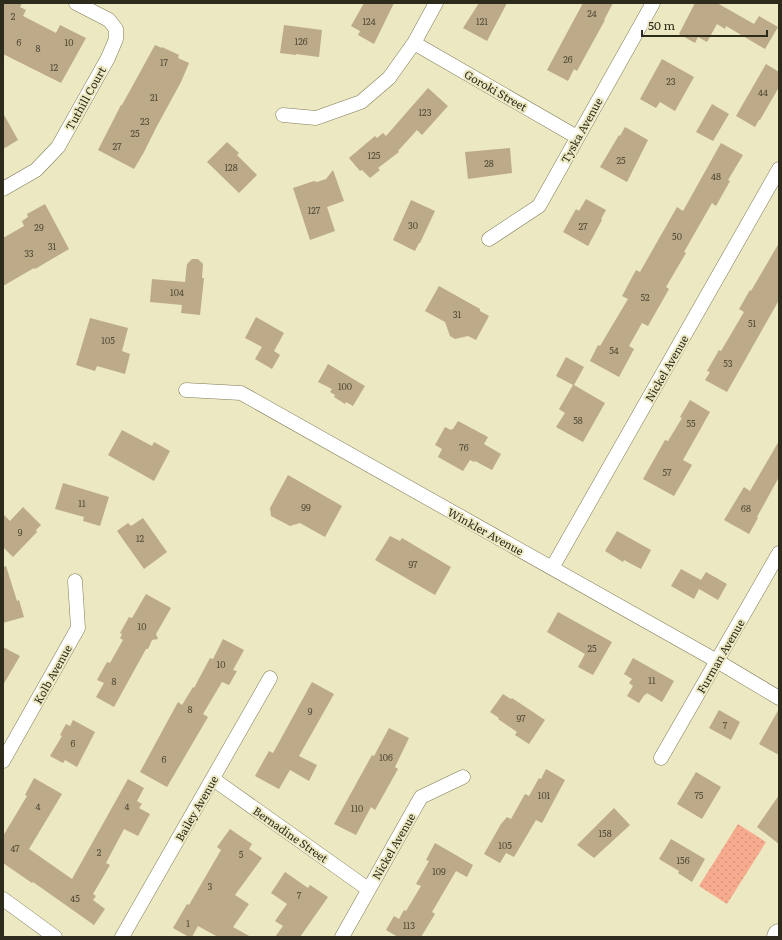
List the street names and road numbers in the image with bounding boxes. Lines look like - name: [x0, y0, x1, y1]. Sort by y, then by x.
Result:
- street label: Tuthill Court: [61, 63, 109, 133]
- street label: Goroki Street: [462, 66, 531, 115]
- street label: Tyska Avenue: [556, 94, 606, 166]
- street label: Nickel Avenue: [640, 331, 692, 404]
- street label: Winkler Avenue: [445, 503, 527, 559]
- street label: Furman Avenue: [692, 616, 748, 696]
- street label: Kolb Avenue: [29, 641, 75, 707]
- street label: Bailey Avenue: [171, 772, 221, 844]
- street label: Bernadine Street: [250, 802, 332, 866]
- street label: Nickel Avenue: [367, 809, 419, 882]

